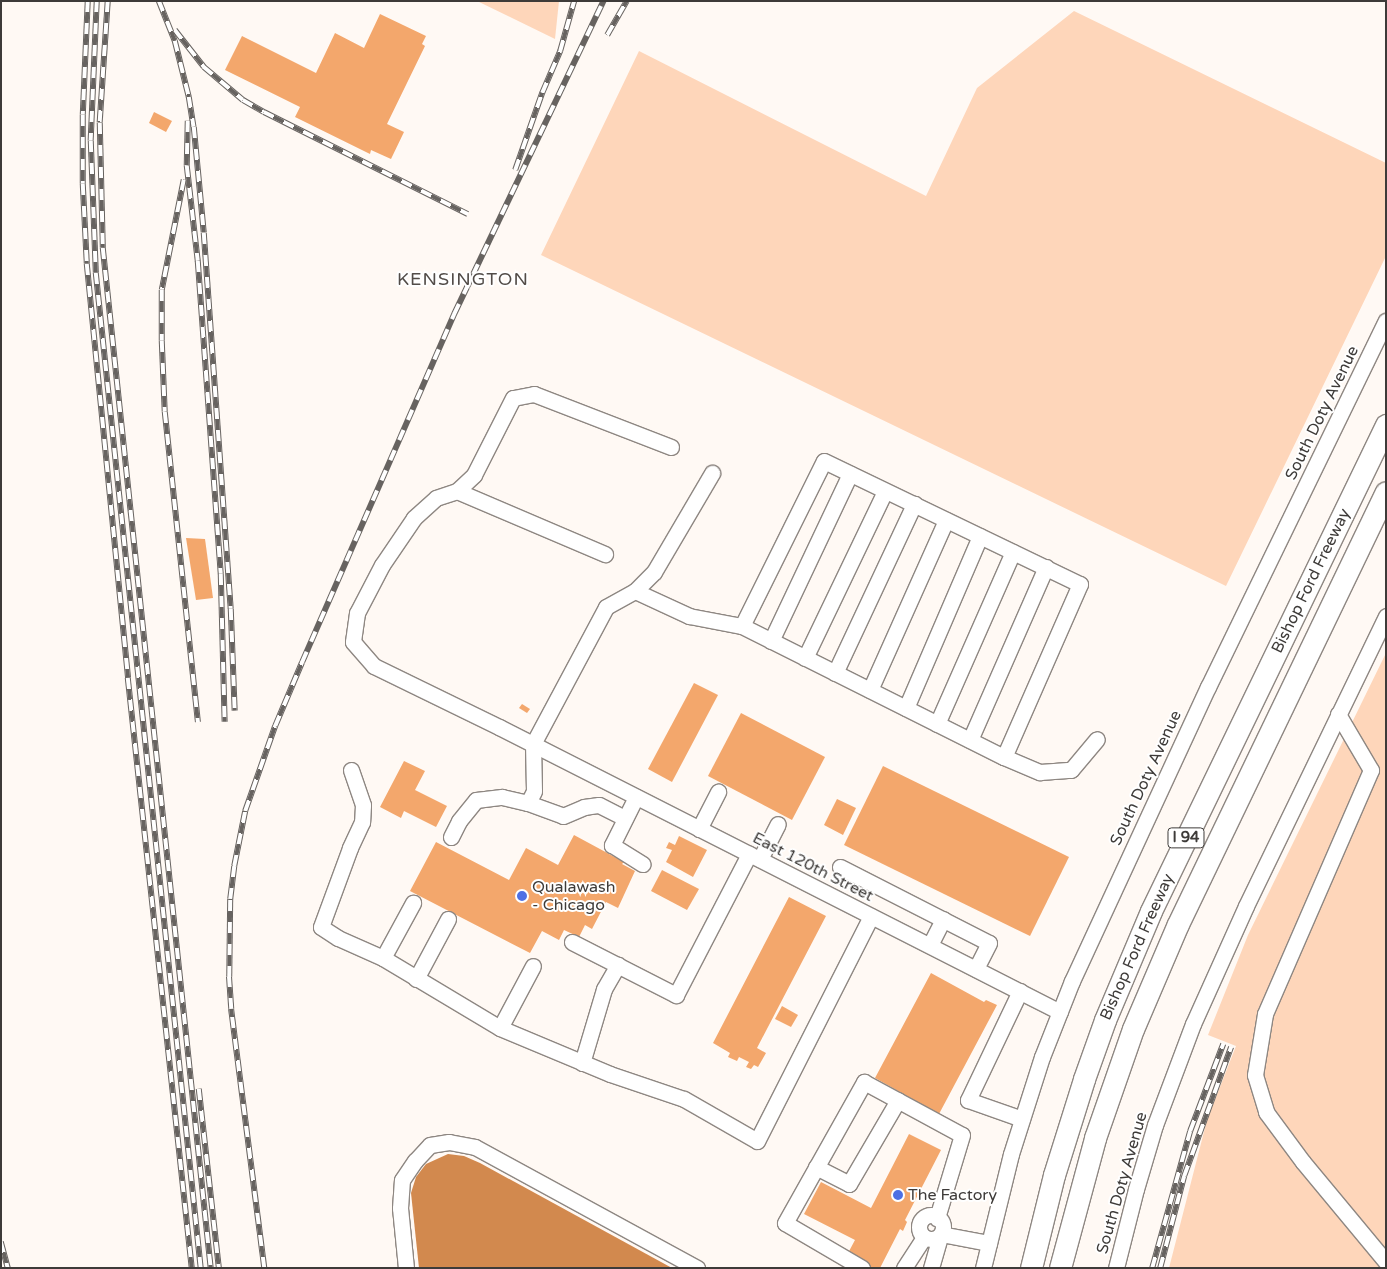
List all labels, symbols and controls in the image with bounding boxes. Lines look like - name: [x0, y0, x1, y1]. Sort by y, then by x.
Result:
- district label: KENSINGTON: [396, 268, 530, 290]
- street label: South Doty Avenue: [1281, 343, 1363, 483]
- street label: Bishop Ford Freeway: [1268, 506, 1354, 656]
- street label: South Doty Avenue: [1106, 707, 1186, 849]
- road number: I 94: [1167, 826, 1205, 850]
- street label: East 120th Street: [749, 828, 877, 906]
- street label: Bishop Ford Freeway: [1096, 871, 1178, 1023]
- place label: Qualawash - Chicago: [532, 877, 615, 915]
- marker: Qualawash - Chicago: [516, 890, 528, 902]
- street label: South Doty Avenue: [1093, 1110, 1151, 1256]
- place label: The Factory: [908, 1185, 997, 1205]
- marker: The Factory: [892, 1189, 904, 1201]

